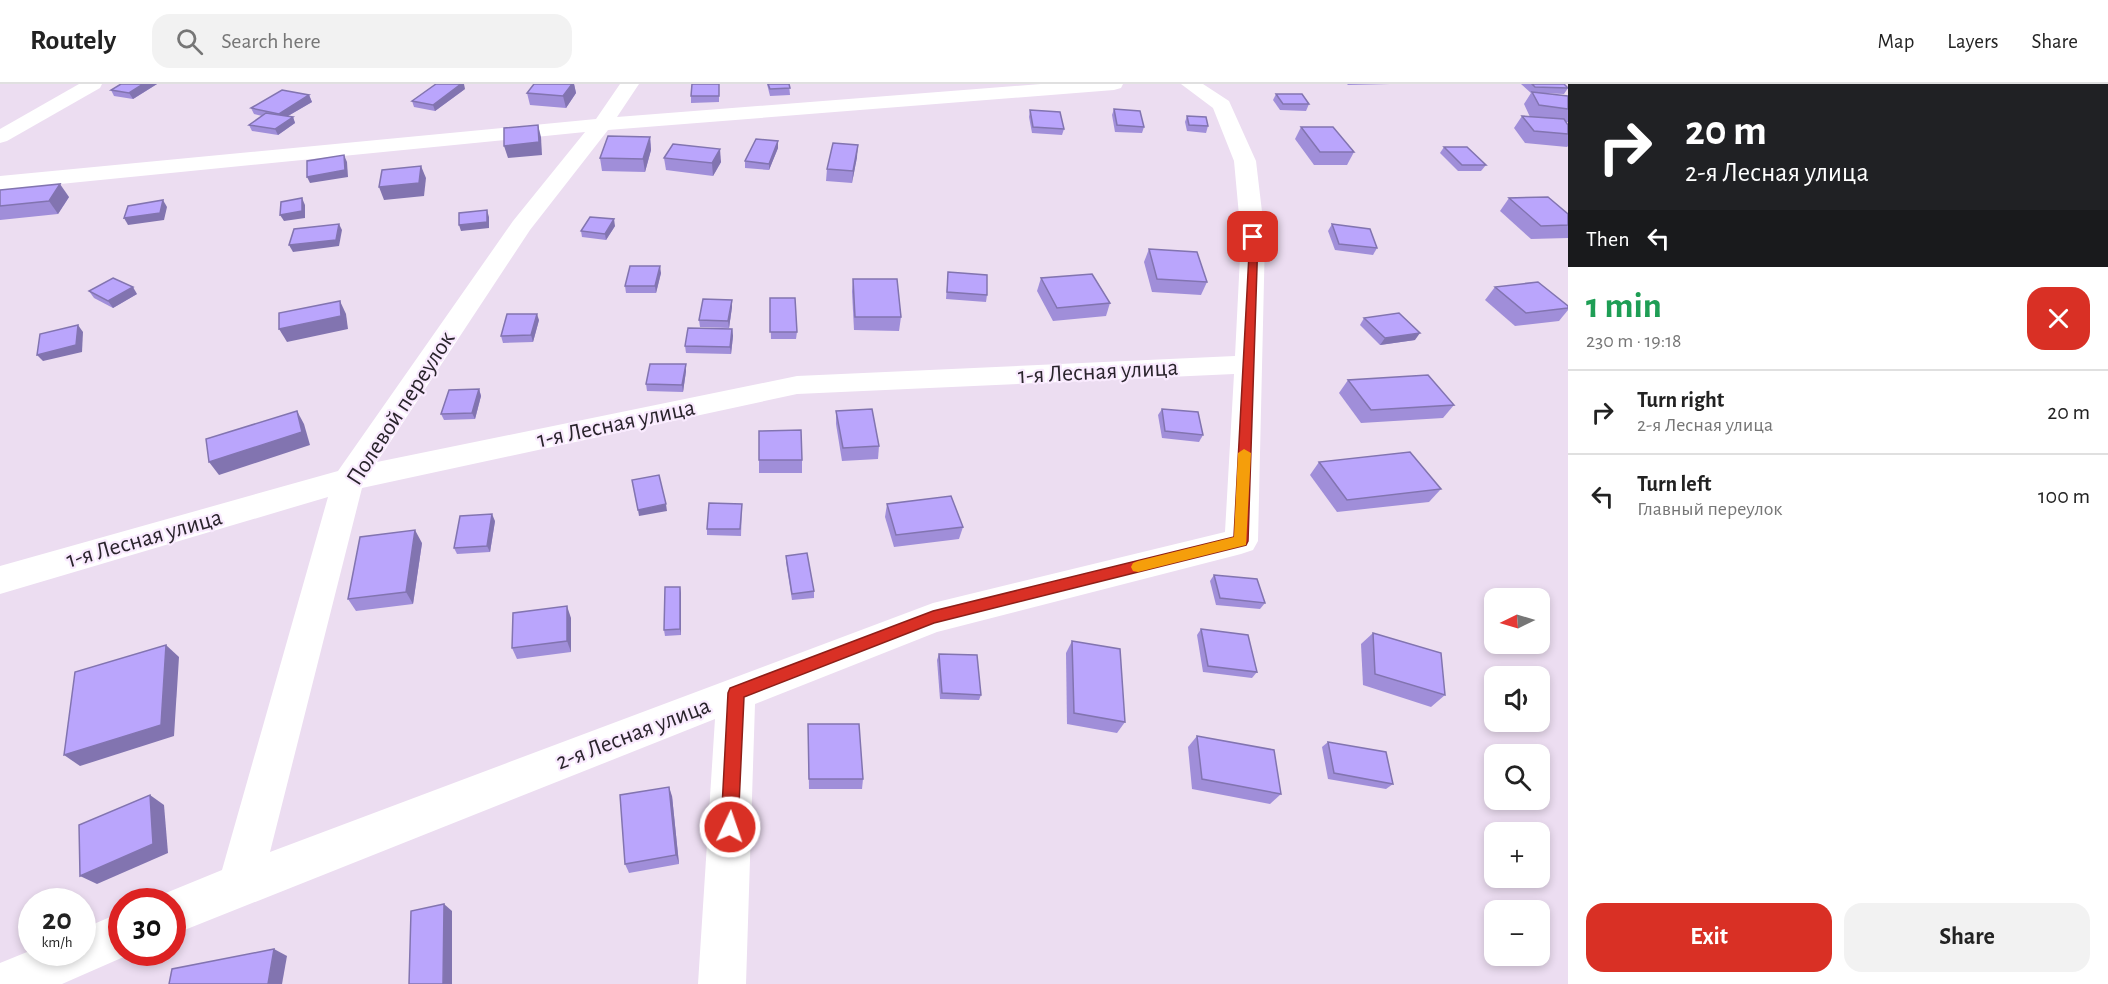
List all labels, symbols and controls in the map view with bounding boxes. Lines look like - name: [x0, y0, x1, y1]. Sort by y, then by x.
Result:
- search box: [152, 14, 572, 68]
- icon: search: [173, 25, 206, 58]
- text: Routely: [30, 27, 116, 55]
- text: Search here: [221, 30, 321, 52]
- text: Map: [1878, 31, 1914, 52]
- text: Layers: [1947, 31, 1998, 52]
- text: Share: [2031, 31, 2078, 52]
- icon: right: [1586, 108, 1664, 186]
- text: 20 m: [1685, 110, 1767, 152]
- text: 2-я Лесная улица: [1685, 159, 1869, 186]
- pin: [1227, 211, 1278, 262]
- icon: arrive: [1236, 220, 1269, 253]
- icon: left: [1642, 222, 1675, 255]
- text: Then: [1586, 228, 1630, 250]
- button: close: [2027, 287, 2090, 350]
- text: 1 min: [1586, 288, 1662, 324]
- street label: Полевой переулок: [342, 327, 459, 490]
- text: 230 m · 19:18: [1586, 331, 1682, 351]
- street label: 1-я Лесная улица: [1017, 356, 1179, 388]
- text: Turn right: [1637, 389, 1724, 411]
- street label: 1-я Лесная улица: [535, 396, 697, 452]
- icon: right: [1586, 396, 1619, 429]
- text: 20 m: [2047, 401, 2090, 423]
- text: 2-я Лесная улица: [1637, 415, 1773, 435]
- text: Turn left: [1637, 473, 1711, 495]
- icon: left: [1586, 480, 1619, 513]
- text: 100 m: [2038, 485, 2090, 507]
- text: Главный переулок: [1637, 499, 1782, 519]
- street label: 1-я Лесная улица: [64, 505, 225, 573]
- north arrow: [1484, 588, 1550, 654]
- map controls: [1484, 588, 1550, 966]
- button: sound: [1484, 666, 1550, 732]
- street label: 2-я Лесная улица: [553, 693, 714, 774]
- button: search: [1484, 744, 1550, 810]
- position arrow: [698, 795, 762, 859]
- button: +: [1484, 822, 1550, 888]
- speed limit sign: 30: [108, 888, 186, 966]
- button: −: [1484, 900, 1550, 966]
- button: Exit: [1586, 903, 1832, 972]
- button: Share: [1844, 903, 2090, 972]
- text: 20: [42, 905, 72, 935]
- text: km/h: [42, 935, 72, 950]

